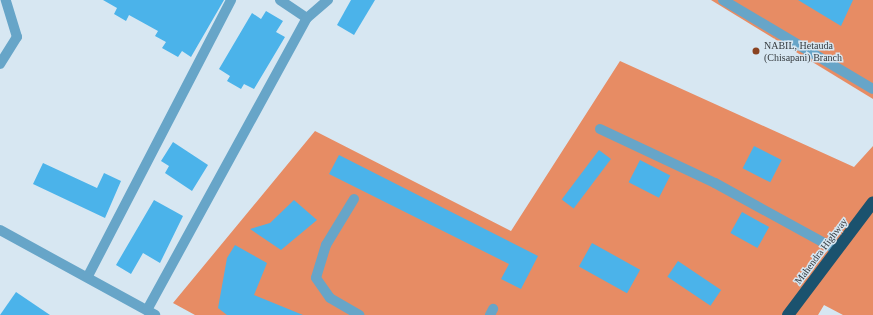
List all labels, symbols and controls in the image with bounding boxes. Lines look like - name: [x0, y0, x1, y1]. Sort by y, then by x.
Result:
- place label: NABIL, Hetauda (Chisapani) Branch: [764, 39, 842, 62]
- marker: NABIL, Hetauda (Chisapani) Branch: [751, 46, 761, 56]
- street label: Mahendra Highway: [792, 216, 850, 286]

